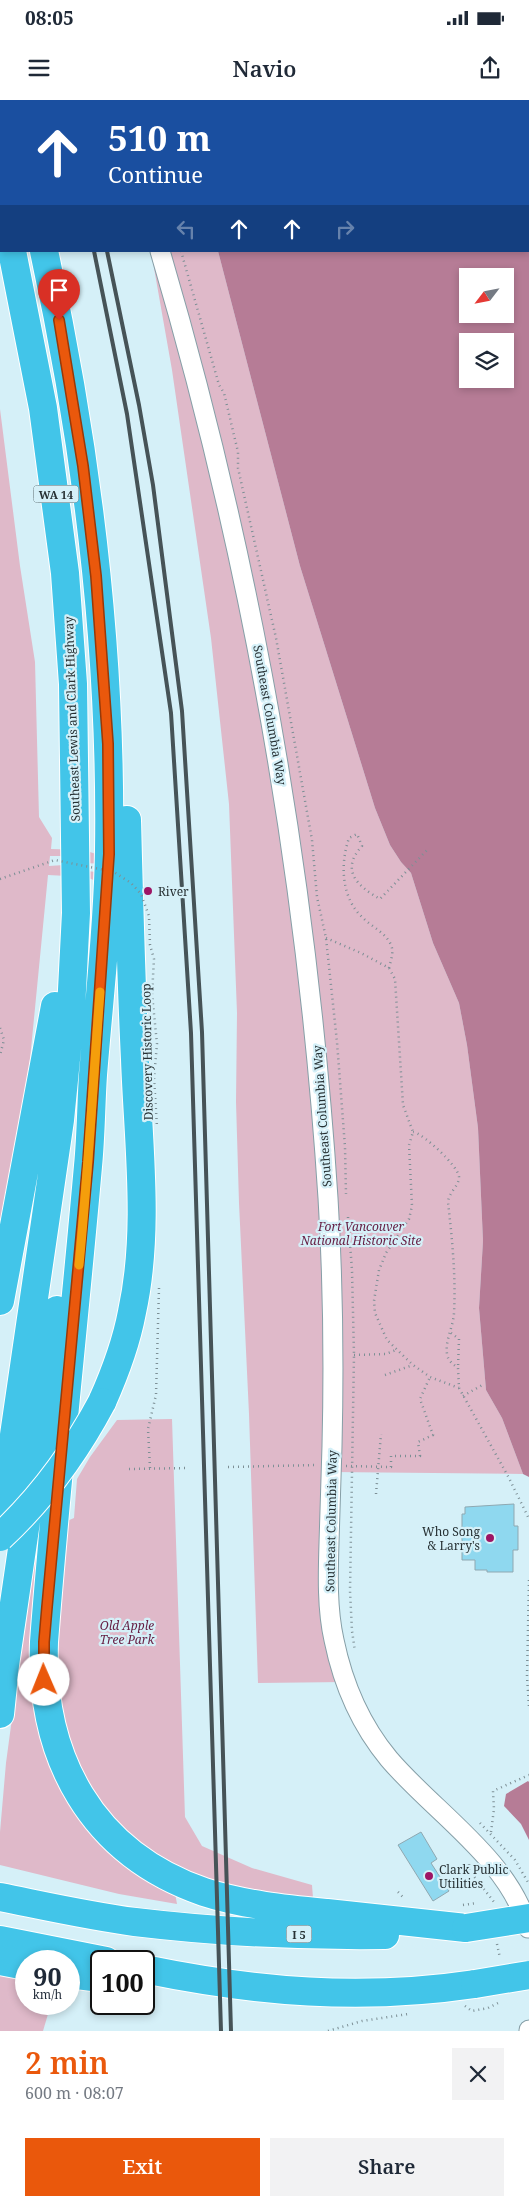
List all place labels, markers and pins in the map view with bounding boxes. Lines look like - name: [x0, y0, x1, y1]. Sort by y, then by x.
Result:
- pin: [38, 269, 80, 320]
- place label: River: [158, 883, 189, 900]
- marker: River: [142, 885, 154, 897]
- place label: Who Song & Larry's: [422, 1523, 481, 1554]
- marker: Who Song & Larry's: [484, 1532, 496, 1544]
- place label: Clark Public Utilities: [439, 1861, 508, 1892]
- marker: Clark Public Utilities: [423, 1870, 435, 1882]

